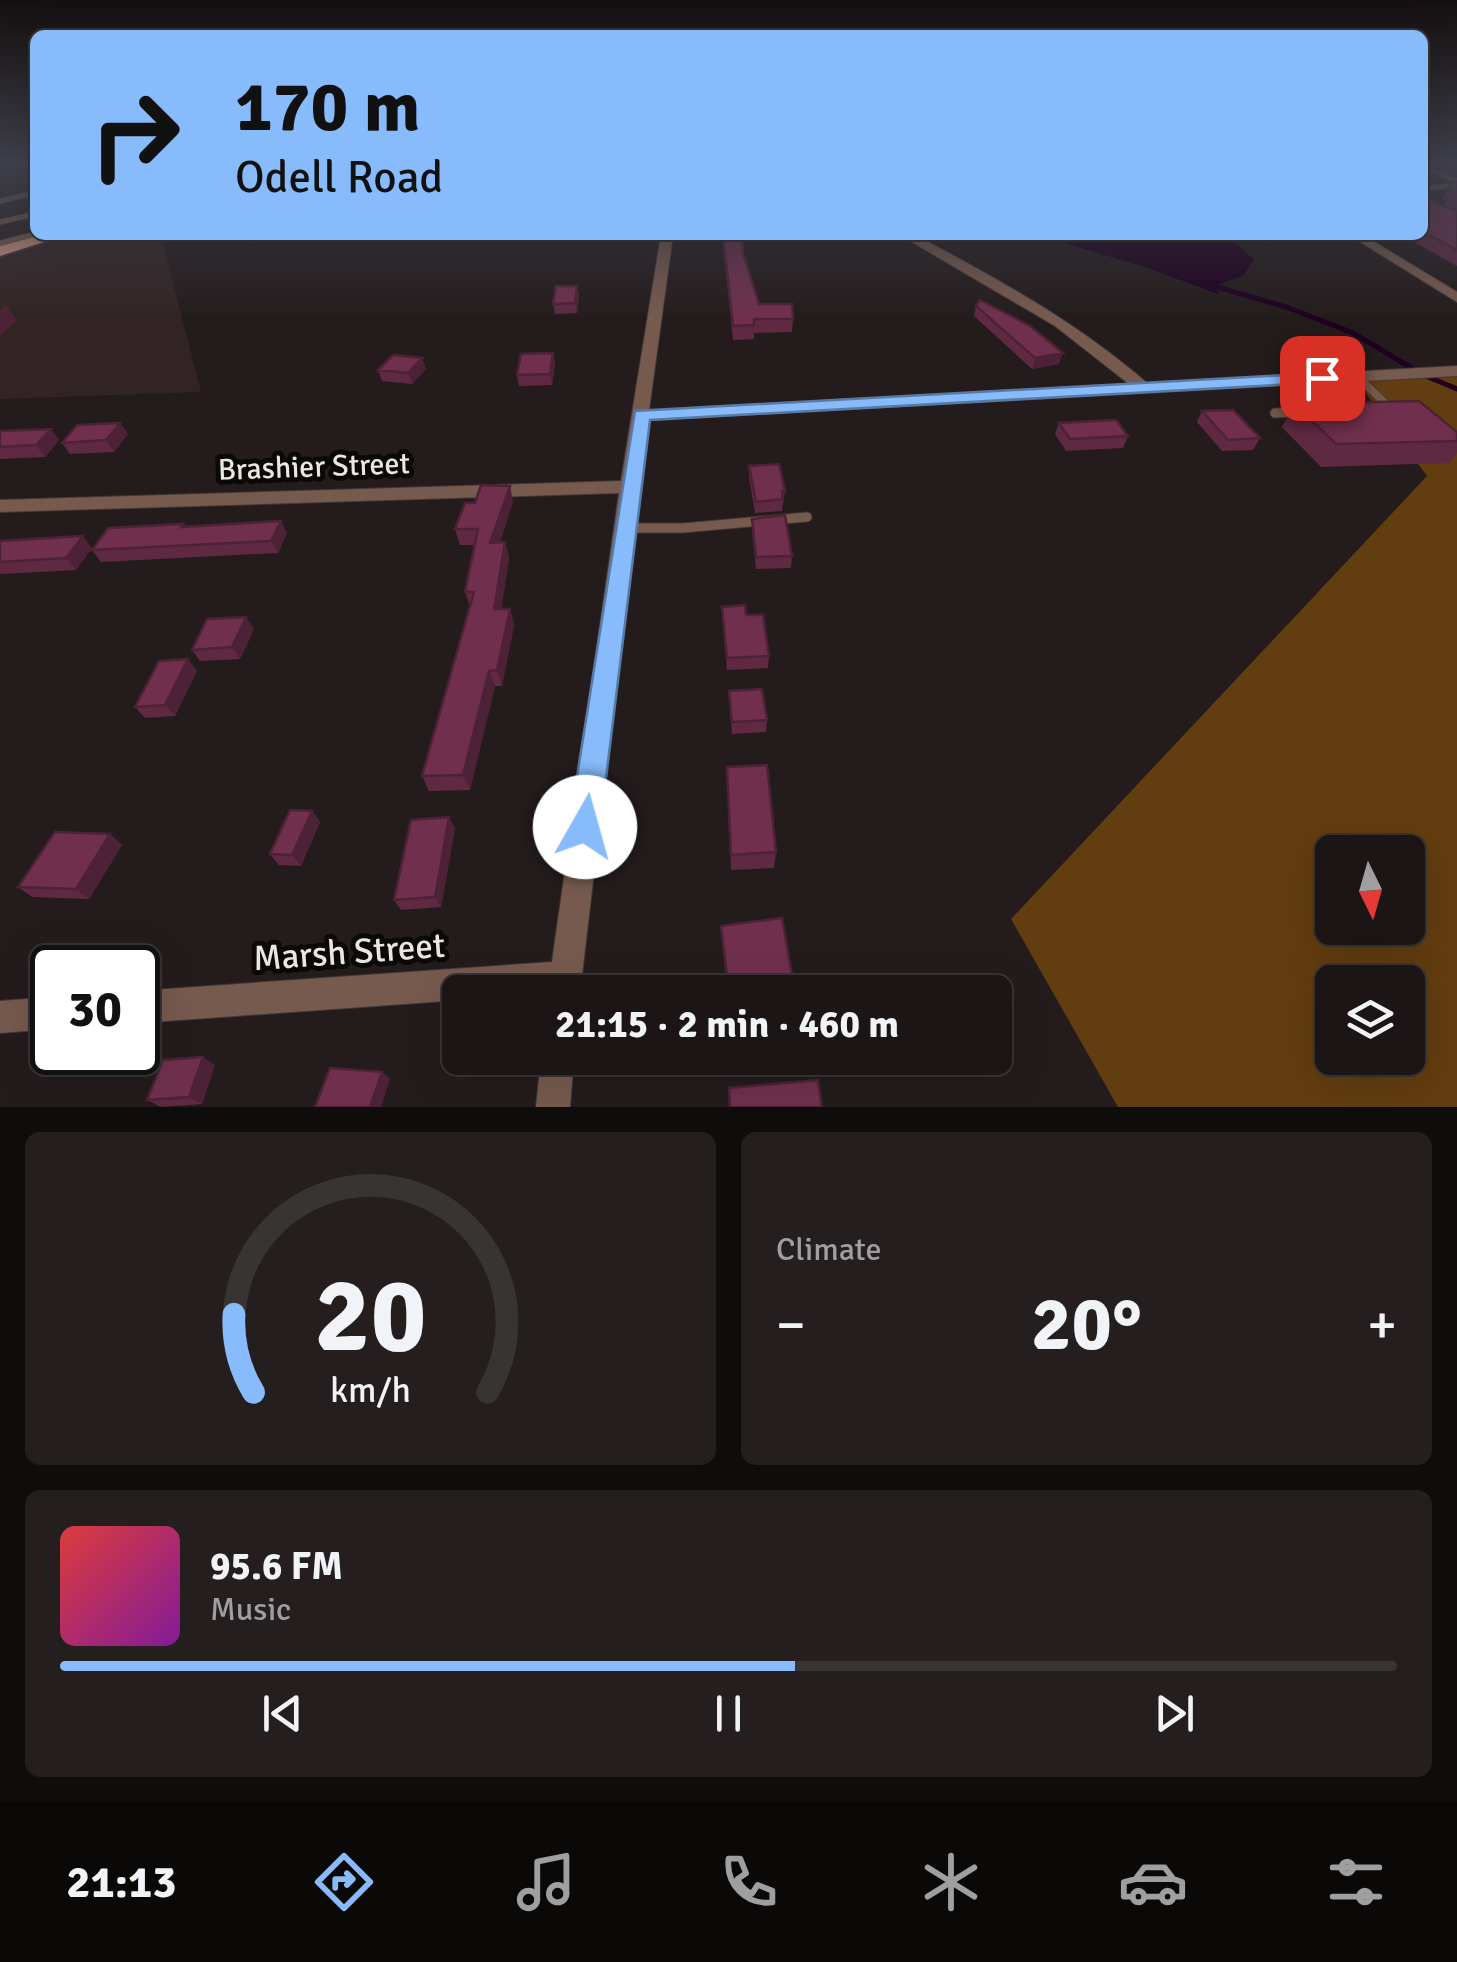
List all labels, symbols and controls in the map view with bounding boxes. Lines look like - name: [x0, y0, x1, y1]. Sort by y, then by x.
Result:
- text: 170 m: [235, 64, 420, 150]
- icon: right: [70, 70, 200, 200]
- text: Odell Road: [235, 150, 443, 205]
- pin: [1280, 336, 1365, 421]
- icon: arrive: [1295, 351, 1350, 406]
- street label: Brashier Street: [217, 445, 411, 489]
- position arrow: [533, 775, 637, 879]
- north arrow: [1315, 835, 1425, 945]
- map controls: [1315, 835, 1425, 1075]
- street label: Marsh Street: [252, 924, 446, 980]
- speed limit sign: 30: [30, 945, 160, 1075]
- button: layers: [1315, 965, 1425, 1075]
- text: 21:15 · 2 min · 460 m: [555, 1001, 899, 1048]
- text: Climate: [776, 1230, 882, 1269]
- text: 20: [314, 1252, 427, 1380]
- text: 20°: [1031, 1278, 1142, 1371]
- text: −: [776, 1291, 806, 1359]
- text: +: [1367, 1291, 1397, 1359]
- text: km/h: [330, 1368, 411, 1412]
- text: 95.6 FM: [210, 1543, 343, 1590]
- text: Music: [210, 1590, 291, 1629]
- icon: previous: [255, 1686, 310, 1741]
- icon: pause: [701, 1686, 756, 1741]
- icon: next: [1147, 1686, 1202, 1741]
- icon: directions: [309, 1847, 379, 1917]
- icon: music: [511, 1847, 581, 1917]
- icon: phone: [714, 1847, 784, 1917]
- icon: climate: [916, 1847, 986, 1917]
- icon: car: [1118, 1847, 1188, 1917]
- icon: filters: [1321, 1847, 1391, 1917]
- text: 21:13: [66, 1855, 177, 1910]

